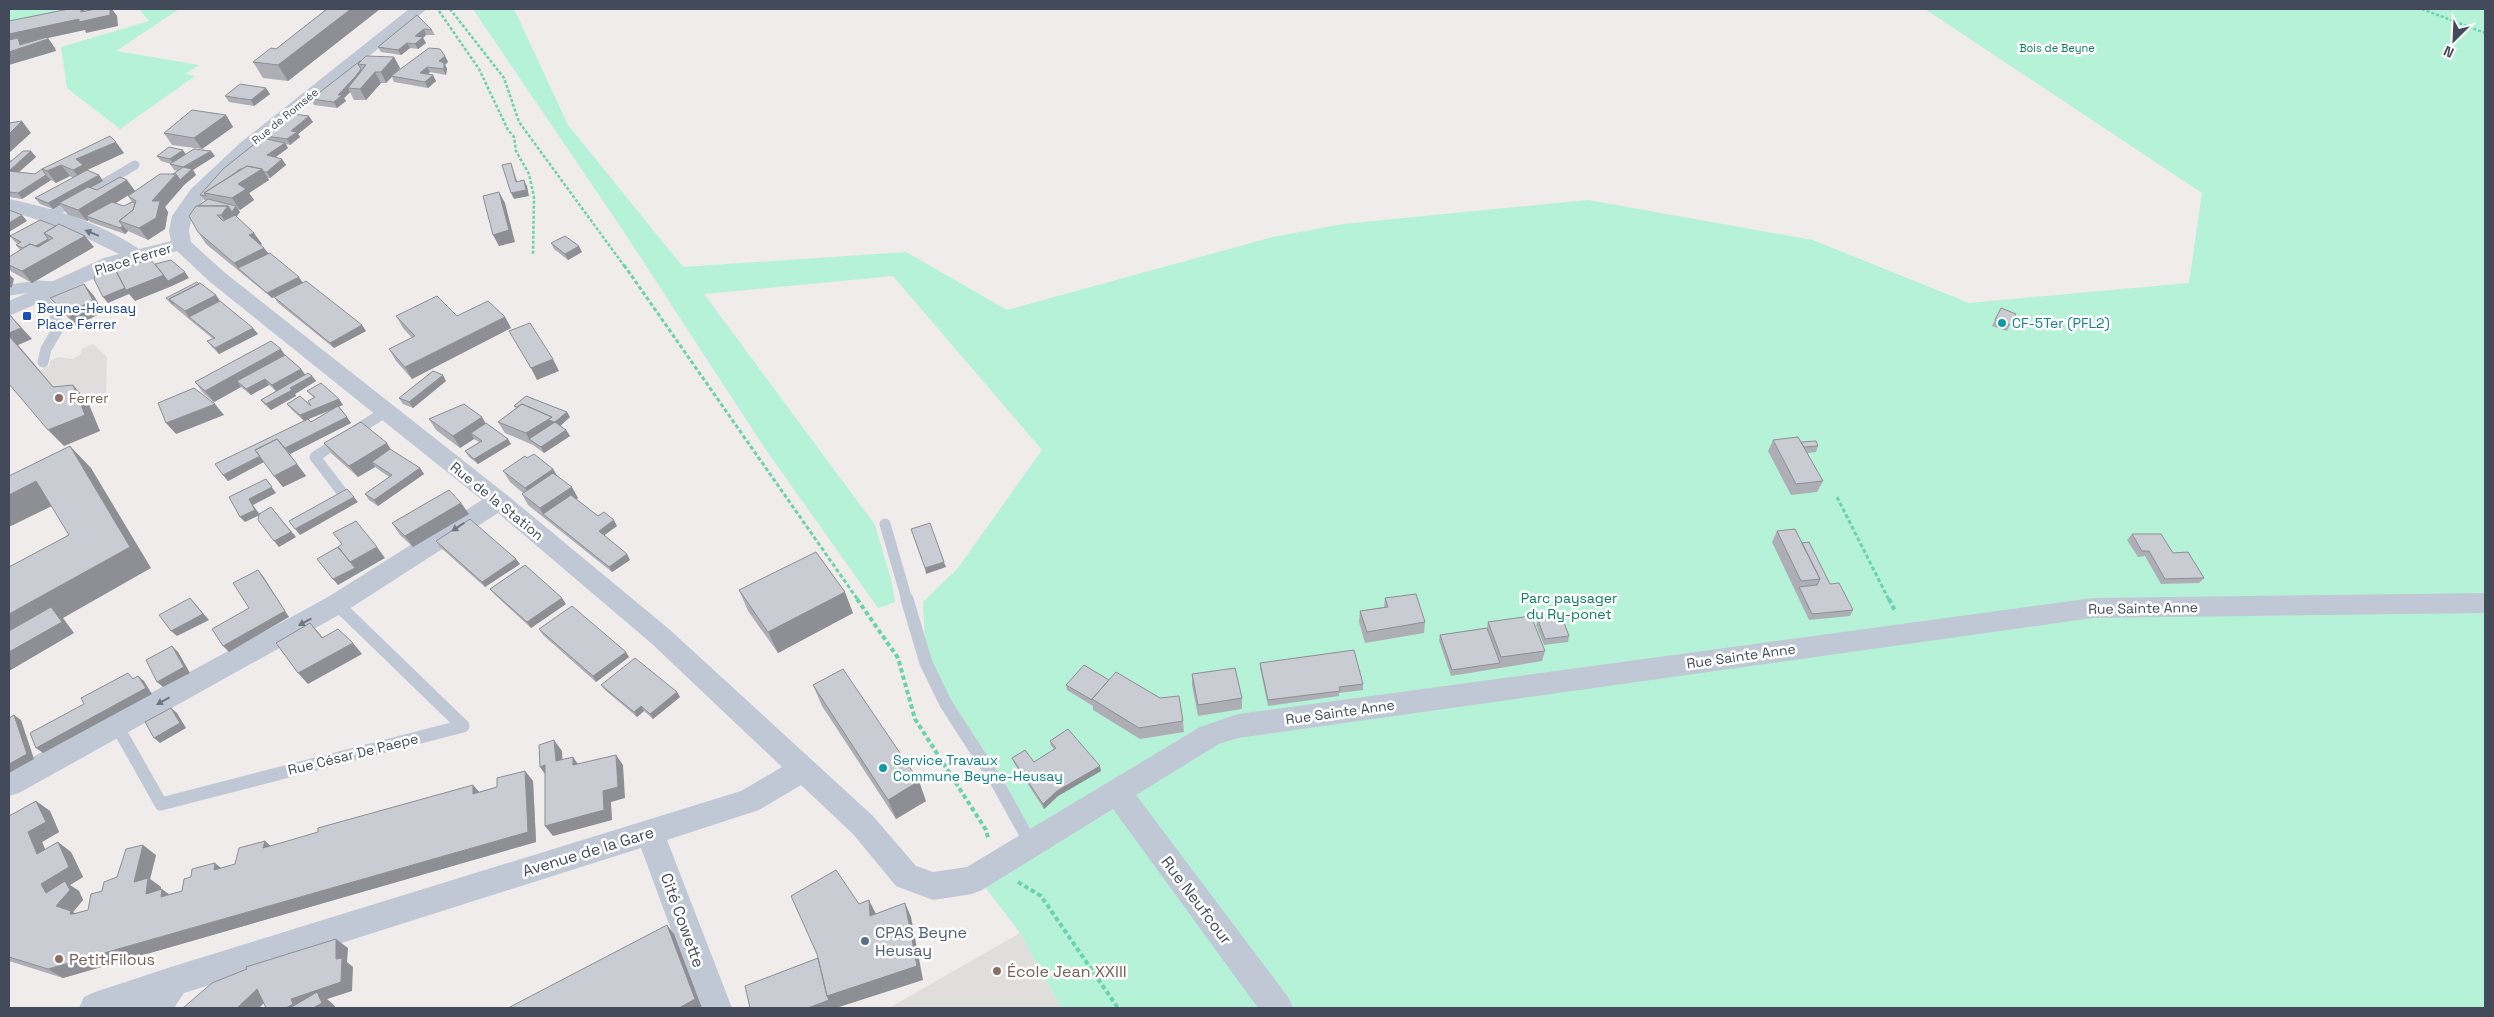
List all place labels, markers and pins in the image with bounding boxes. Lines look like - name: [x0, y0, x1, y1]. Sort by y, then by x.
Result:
- place label: Beyne-Heusay Place Ferrer: [37, 299, 136, 333]
- marker: Beyne-Heusay Place Ferrer: [21, 310, 33, 322]
- place label: CF-5Ter (PFL2): [2012, 314, 2110, 332]
- marker: CF-5Ter (PFL2): [1996, 317, 2008, 329]
- place label: Ferrer: [69, 389, 109, 407]
- marker: Ferrer: [53, 392, 65, 404]
- place label: Service Travaux Commune Beyne-Heusay: [893, 751, 1063, 785]
- marker: Service Travaux Commune Beyne-Heusay: [877, 762, 889, 774]
- place label: CPAS Beyne Heusay: [875, 922, 967, 961]
- marker: CPAS Beyne Heusay: [859, 935, 871, 947]
- place label: Petit Filous: [69, 949, 155, 970]
- marker: Petit Filous: [53, 953, 65, 965]
- place label: École Jean XXIII: [1007, 961, 1127, 982]
- marker: École Jean XXIII: [991, 965, 1003, 977]

